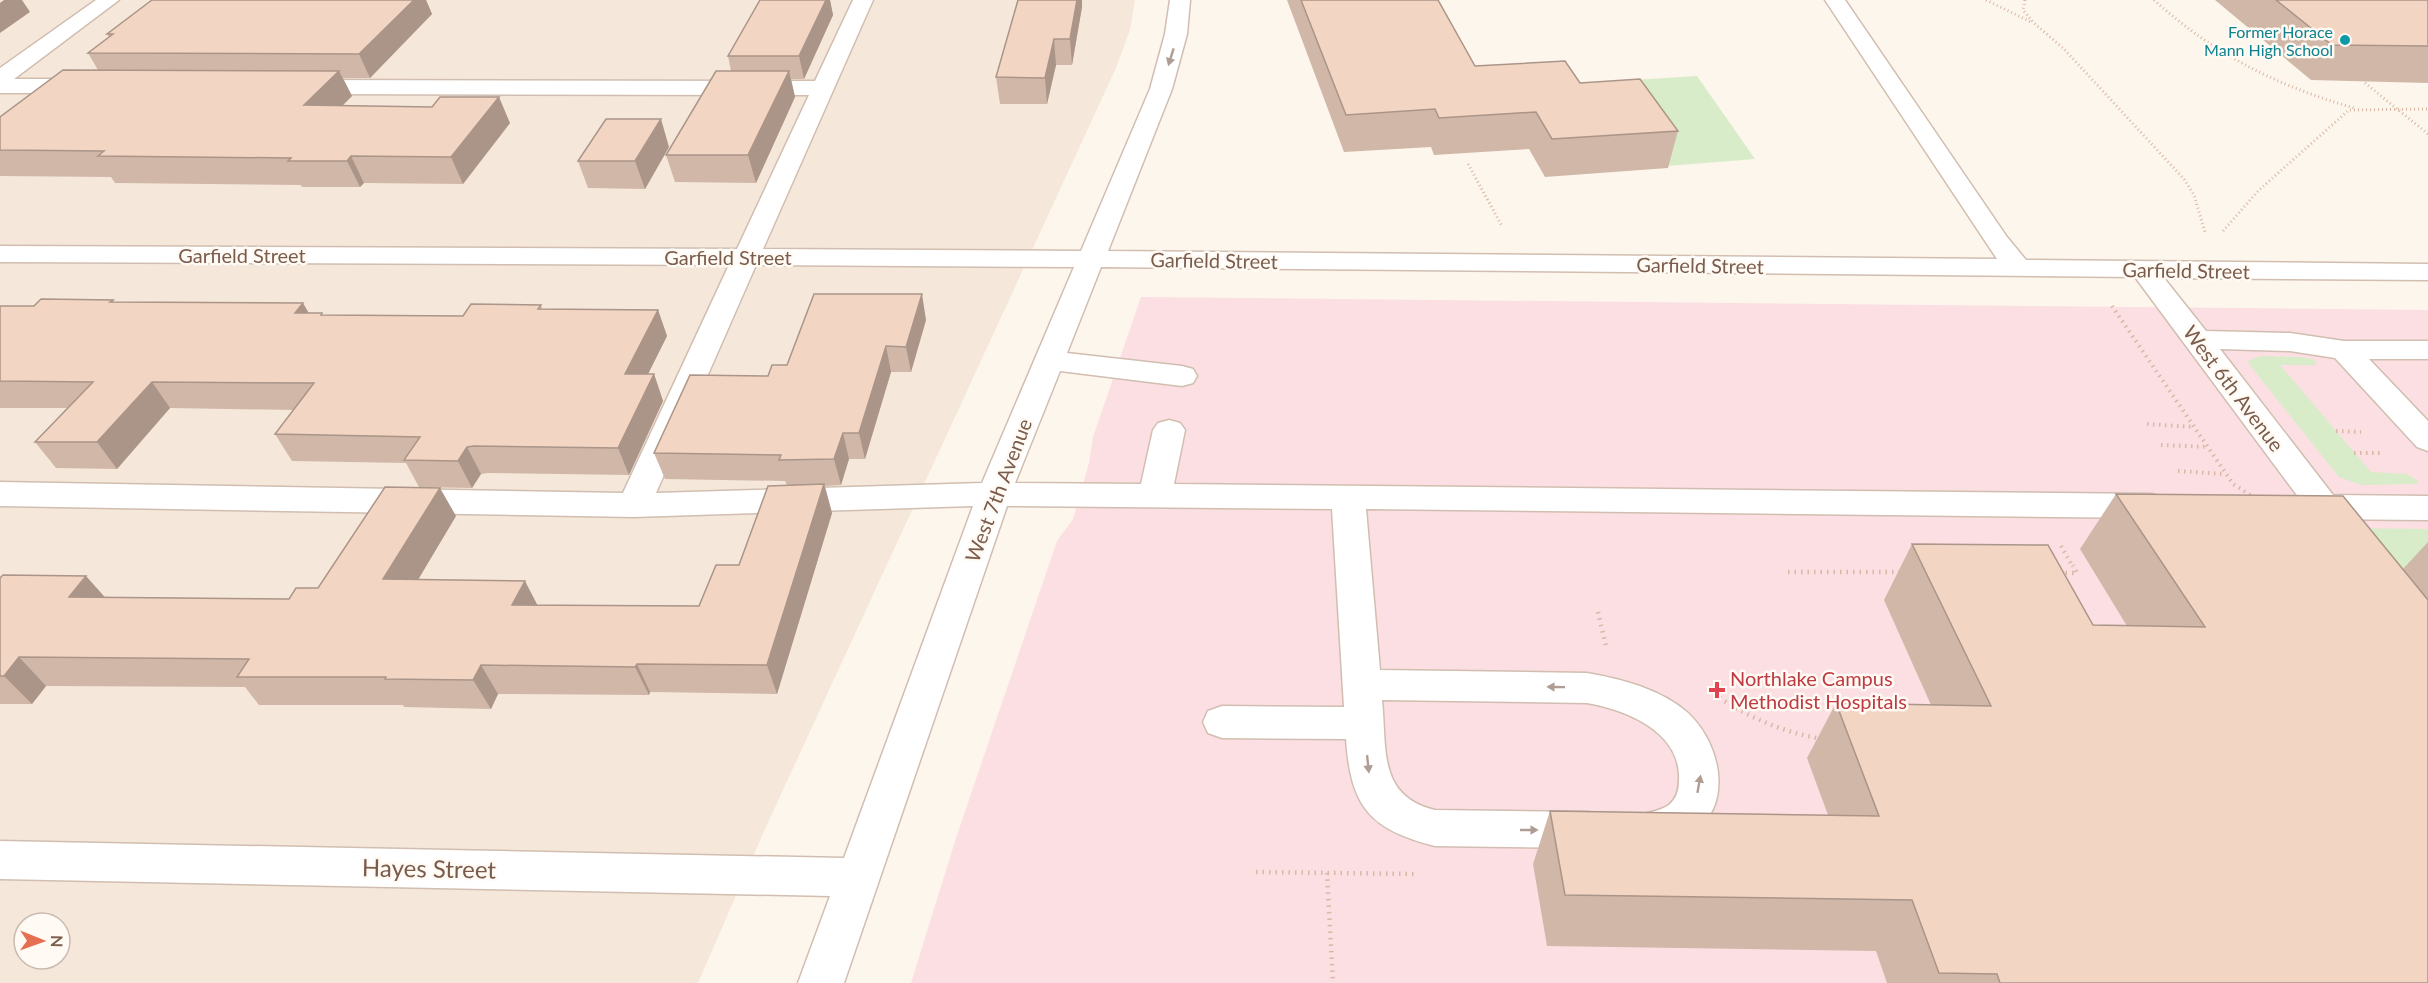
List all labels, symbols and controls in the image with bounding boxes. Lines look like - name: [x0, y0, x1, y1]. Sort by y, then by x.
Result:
- place label: Former Horace Mann High School: [2204, 22, 2333, 59]
- marker: Former Horace Mann High School: [2338, 33, 2352, 47]
- one-way arrow: [1165, 48, 1175, 66]
- street label: Garfield Street: [178, 243, 306, 267]
- street label: Garfield Street: [664, 245, 792, 269]
- street label: Garfield Street: [1150, 247, 1278, 273]
- street label: Garfield Street: [1636, 252, 1764, 278]
- street label: Garfield Street: [2122, 257, 2250, 283]
- street label: West 6th Avenue: [2179, 320, 2289, 456]
- street label: West 7th Avenue: [960, 415, 1036, 565]
- place label: Northlake Campus Methodist Hospitals: [1730, 666, 1907, 713]
- marker: Northlake Campus Methodist Hospitals: [1708, 681, 1726, 699]
- one-way arrow: [1546, 683, 1565, 692]
- one-way arrow: [1364, 754, 1373, 773]
- one-way arrow: [1695, 774, 1704, 793]
- one-way arrow: [1519, 825, 1538, 835]
- street label: Hayes Street: [362, 852, 497, 884]
- north arrow: [12, 911, 72, 971]
- text: N: [48, 935, 67, 948]

